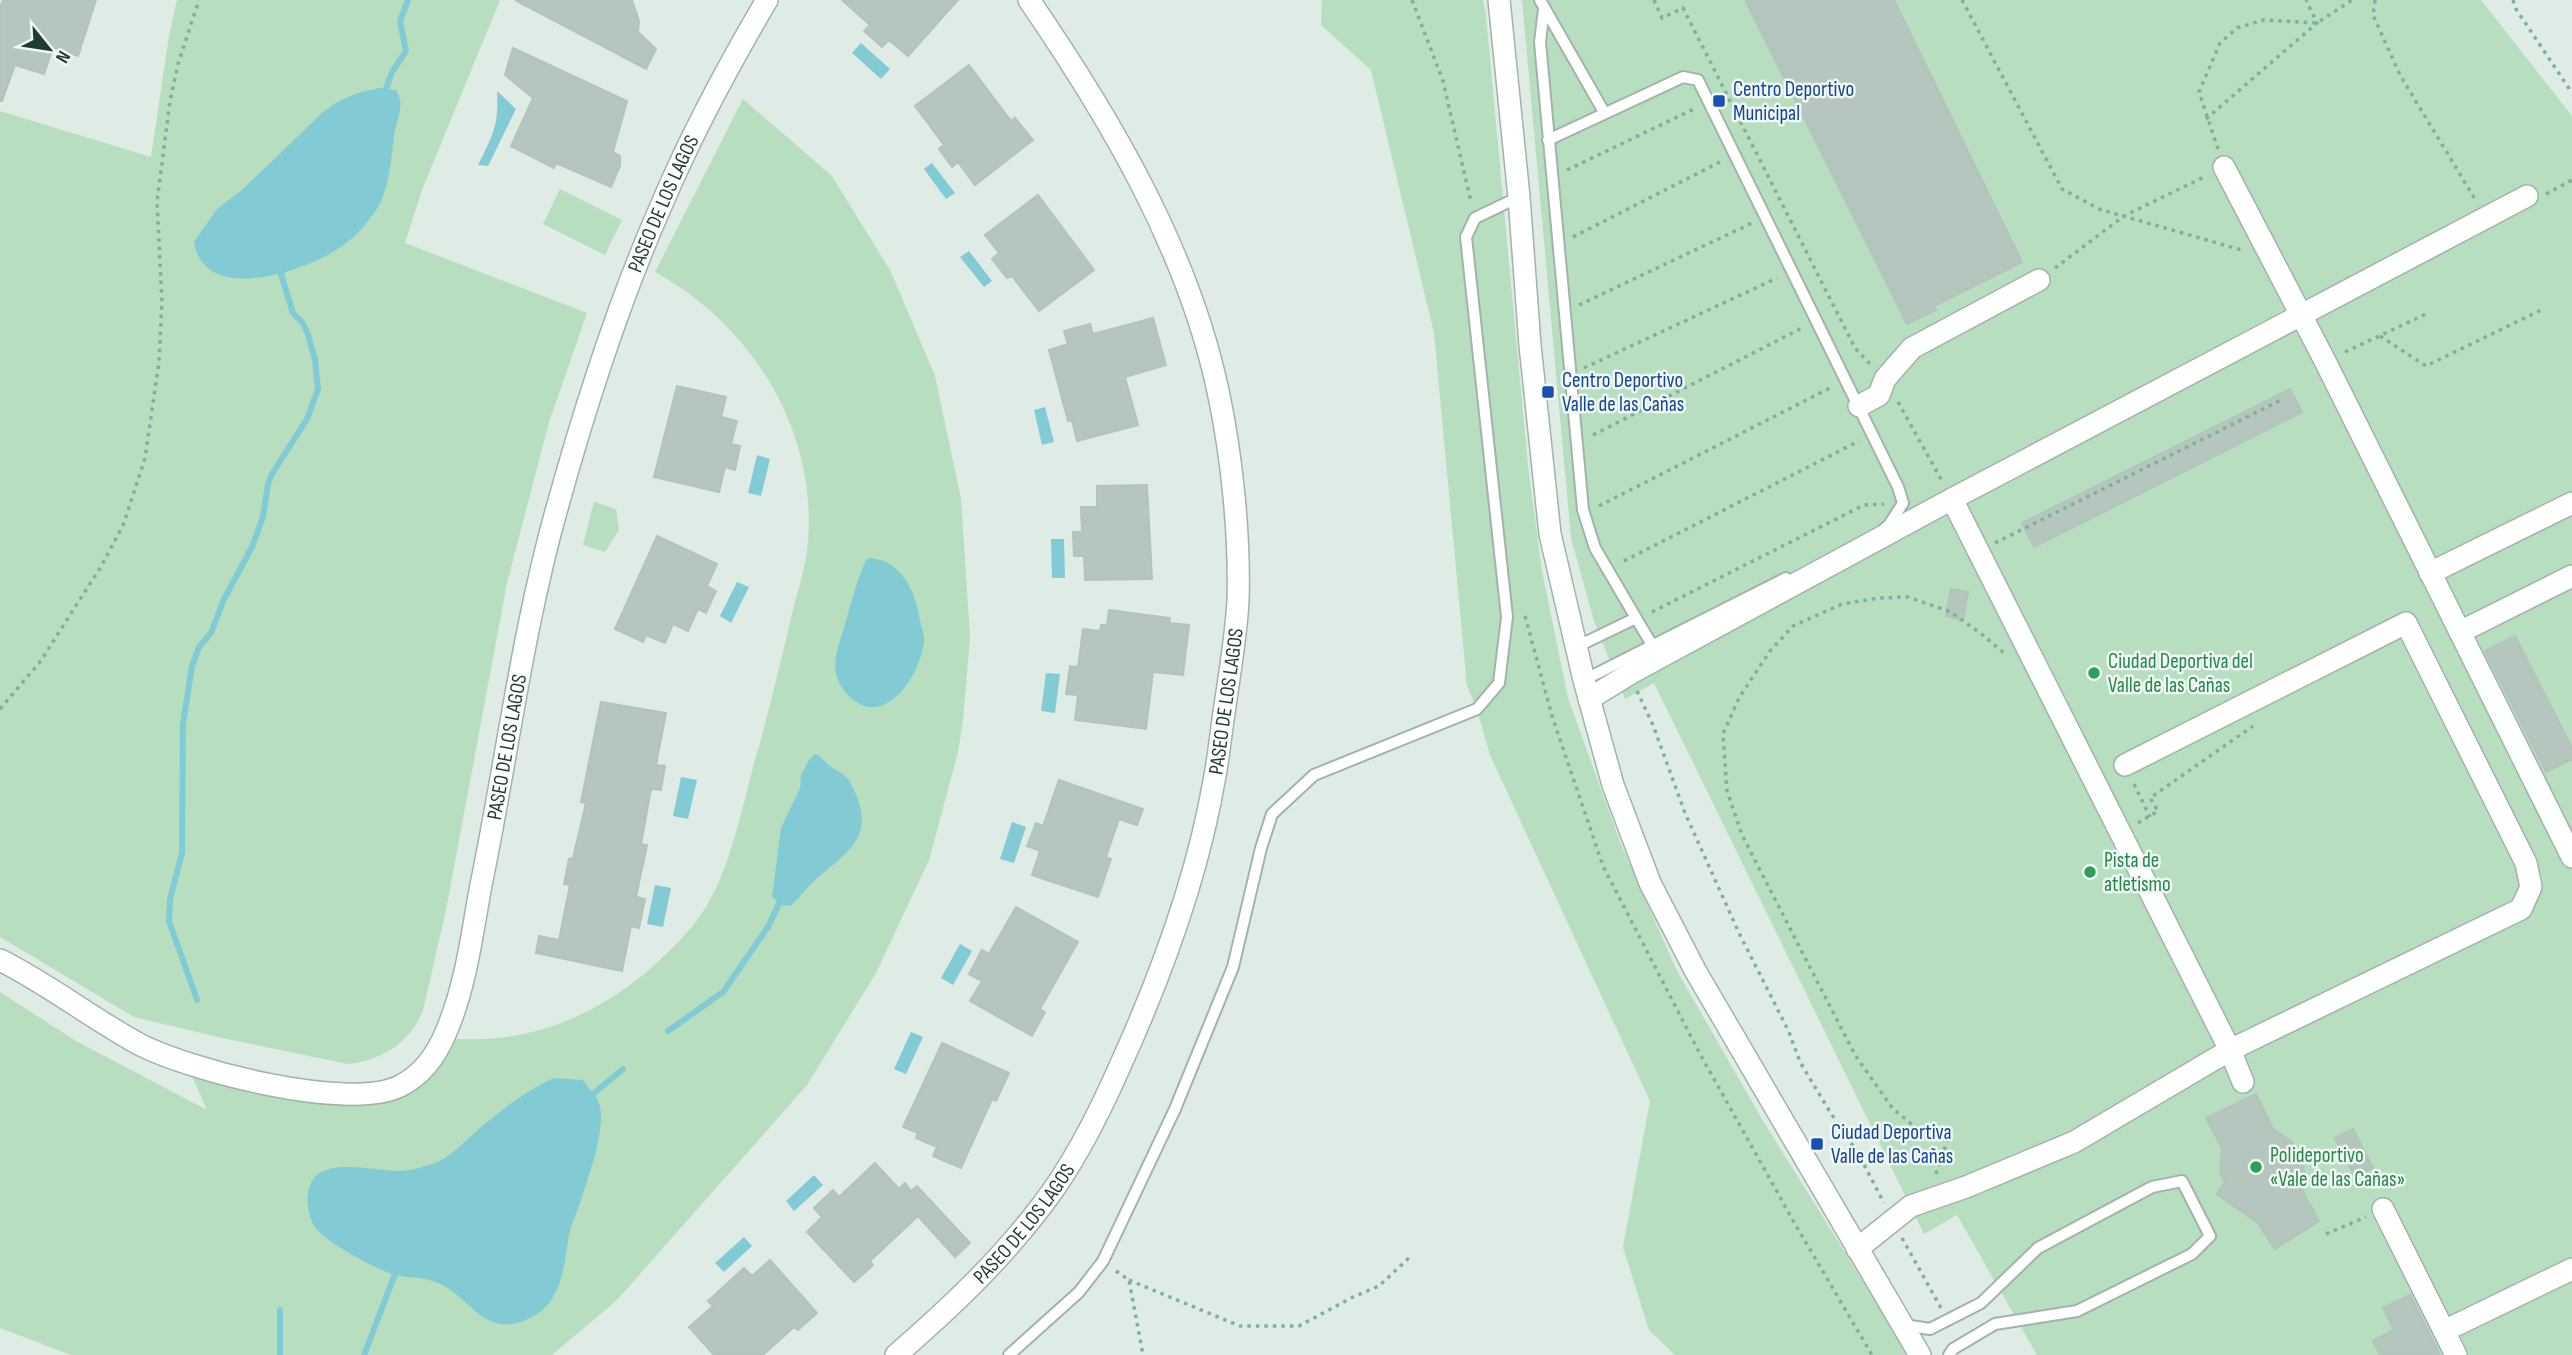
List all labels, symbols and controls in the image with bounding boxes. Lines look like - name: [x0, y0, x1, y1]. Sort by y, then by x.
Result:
- north arrow: [14, 14, 84, 84]
- text: N: [50, 47, 75, 67]
- place label: Centro Deportivo Municipal: [1733, 77, 1854, 126]
- marker: Centro Deportivo Municipal: [1711, 93, 1727, 109]
- street label: PASEO DE LOS LAGOS: [622, 131, 704, 276]
- place label: Centro Deportivo Valle de las Cañas: [1562, 368, 1684, 417]
- marker: Centro Deportivo Valle de las Cañas: [1540, 384, 1556, 400]
- street label: PASEO DE LOS LAGOS: [1203, 627, 1248, 776]
- place label: Ciudad Deportiva del Valle de las Cañas: [2108, 649, 2253, 698]
- marker: Ciudad Deportiva del Valle de las Cañas: [2086, 665, 2102, 681]
- street label: PASEO DE LOS LAGOS: [481, 672, 532, 822]
- place label: Pista de atletismo: [2104, 848, 2171, 897]
- marker: Pista de atletismo: [2082, 864, 2098, 880]
- place label: Ciudad Deportiva Valle de las Cañas: [1831, 1120, 1953, 1169]
- marker: Ciudad Deportiva Valle de las Cañas: [1809, 1136, 1825, 1152]
- place label: Polideportivo «Vale de las Cañas»: [2270, 1143, 2405, 1192]
- street label: PASEO DE LOS LAGOS: [968, 1159, 1080, 1289]
- marker: Polideportivo «Vale de las Cañas»: [2248, 1159, 2264, 1175]

